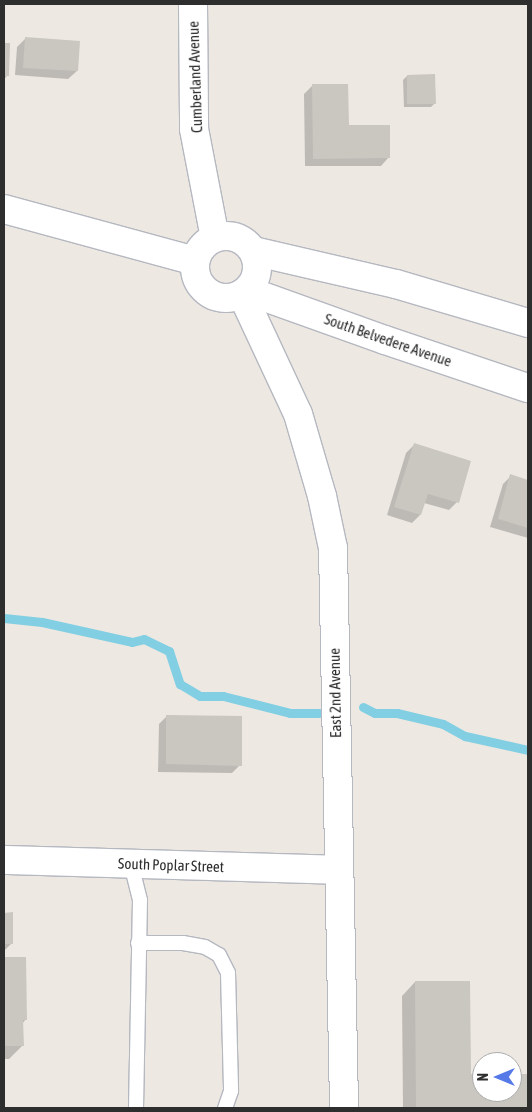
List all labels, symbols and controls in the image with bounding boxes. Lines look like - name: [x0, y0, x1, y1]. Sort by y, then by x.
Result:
- street label: Cumberland Avenue: [184, 21, 206, 133]
- street label: South Belvedere Avenue: [322, 310, 454, 370]
- street label: East 2nd Avenue: [325, 648, 345, 738]
- street label: South Poplar Street: [118, 854, 224, 876]
- north arrow: [472, 1052, 522, 1102]
- text: N: [475, 1073, 491, 1081]

